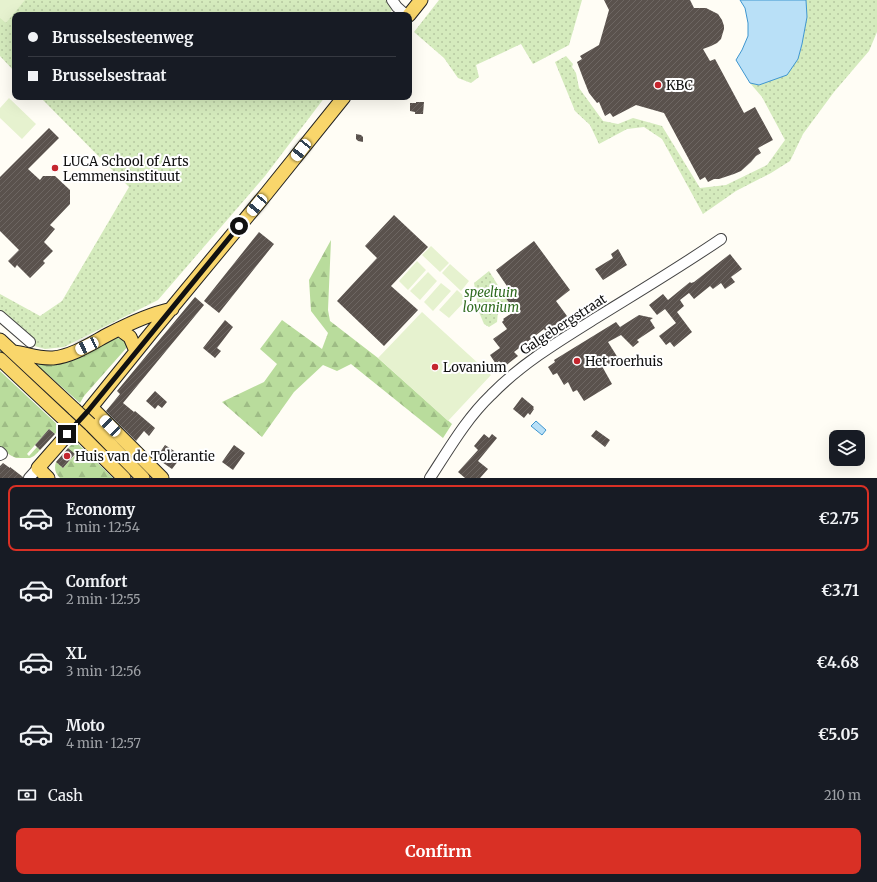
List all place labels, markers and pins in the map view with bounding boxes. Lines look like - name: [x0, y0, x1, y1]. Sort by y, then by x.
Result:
- place label: KBC: [666, 77, 693, 94]
- marker: KBC: [653, 80, 663, 90]
- place label: LUCA School of Arts Lemmensinstituut: [63, 153, 189, 185]
- marker: LUCA School of Arts Lemmensinstituut: [50, 163, 60, 173]
- place label: Het roerhuis: [585, 353, 663, 370]
- marker: Het roerhuis: [572, 356, 582, 366]
- place label: Lovanium: [443, 359, 507, 376]
- marker: Lovanium: [430, 362, 440, 372]
- place label: Huis van de Tolerantie: [75, 448, 215, 465]
- marker: Huis van de Tolerantie: [62, 451, 72, 461]

